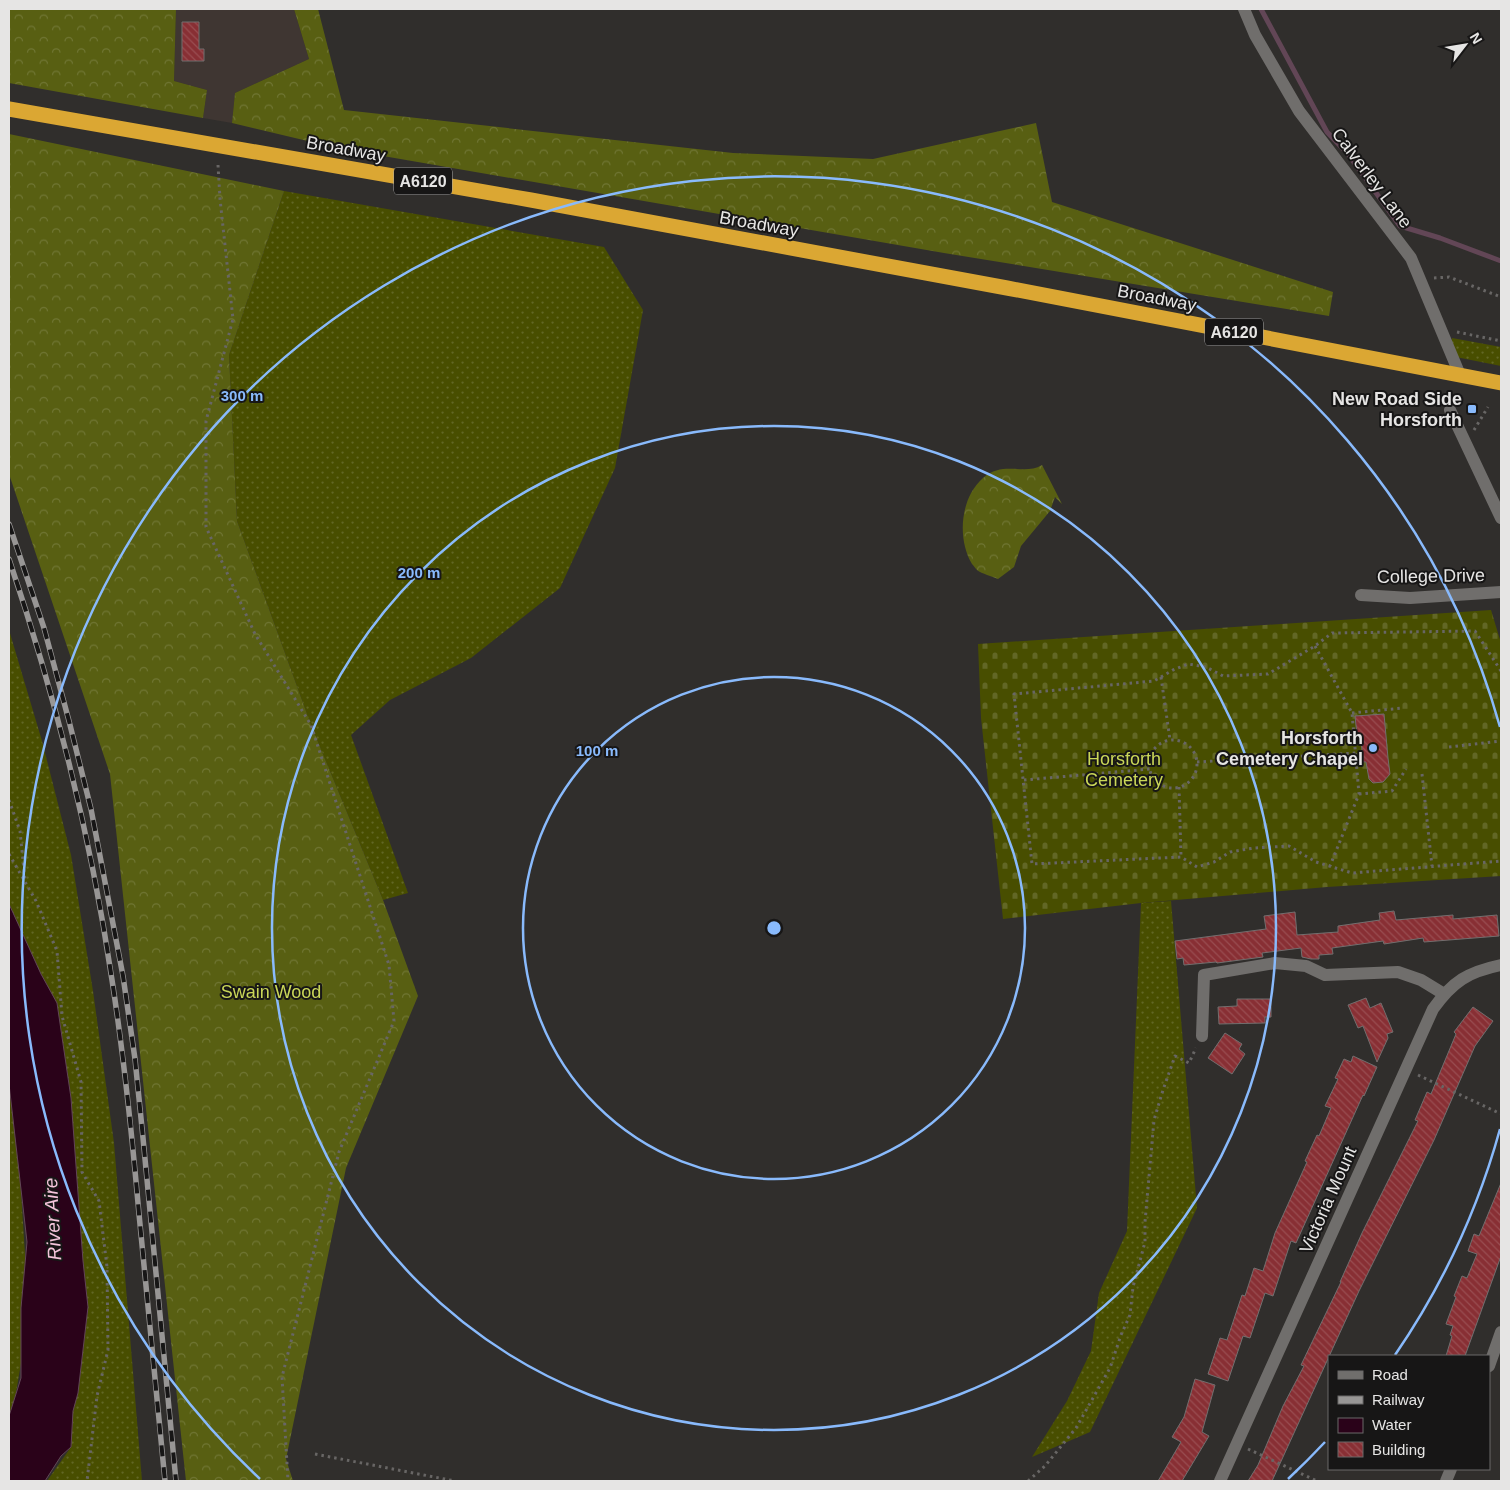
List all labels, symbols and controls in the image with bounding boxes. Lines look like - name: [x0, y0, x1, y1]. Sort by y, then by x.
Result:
- north arrow: [1440, 20, 1490, 70]
- text: N: [1467, 30, 1486, 47]
- street label: Calverley Lane: [1328, 124, 1416, 232]
- street label: Broadway: [305, 132, 387, 166]
- road number: A6120: [394, 168, 452, 195]
- street label: Broadway: [718, 207, 800, 241]
- street label: Broadway: [1116, 281, 1198, 315]
- road number: A6120: [1205, 318, 1263, 346]
- text: 300 m: [221, 387, 263, 404]
- place label: New Road Side Horsforth: [1332, 389, 1462, 430]
- marker: New Road Side Horsforth: [1466, 403, 1478, 415]
- text: 200 m: [398, 564, 440, 581]
- street label: College Drive: [1377, 565, 1485, 587]
- place label: Horsforth Cemetery Chapel: [1216, 728, 1363, 769]
- text: 100 m: [576, 742, 618, 759]
- marker: Horsforth Cemetery Chapel: [1367, 742, 1379, 754]
- park label: Horsforth Cemetery: [1085, 749, 1163, 790]
- centre of rings: [765, 919, 783, 937]
- park label: Swain Wood: [221, 982, 321, 1002]
- street label: Victoria Mount: [1296, 1144, 1360, 1256]
- water label: River Aire: [40, 1177, 65, 1261]
- legend: [1328, 1355, 1490, 1470]
- text: Road: [1372, 1366, 1408, 1383]
- text: Railway: [1372, 1391, 1425, 1408]
- text: Water: [1372, 1416, 1411, 1433]
- text: Building: [1372, 1441, 1425, 1458]

